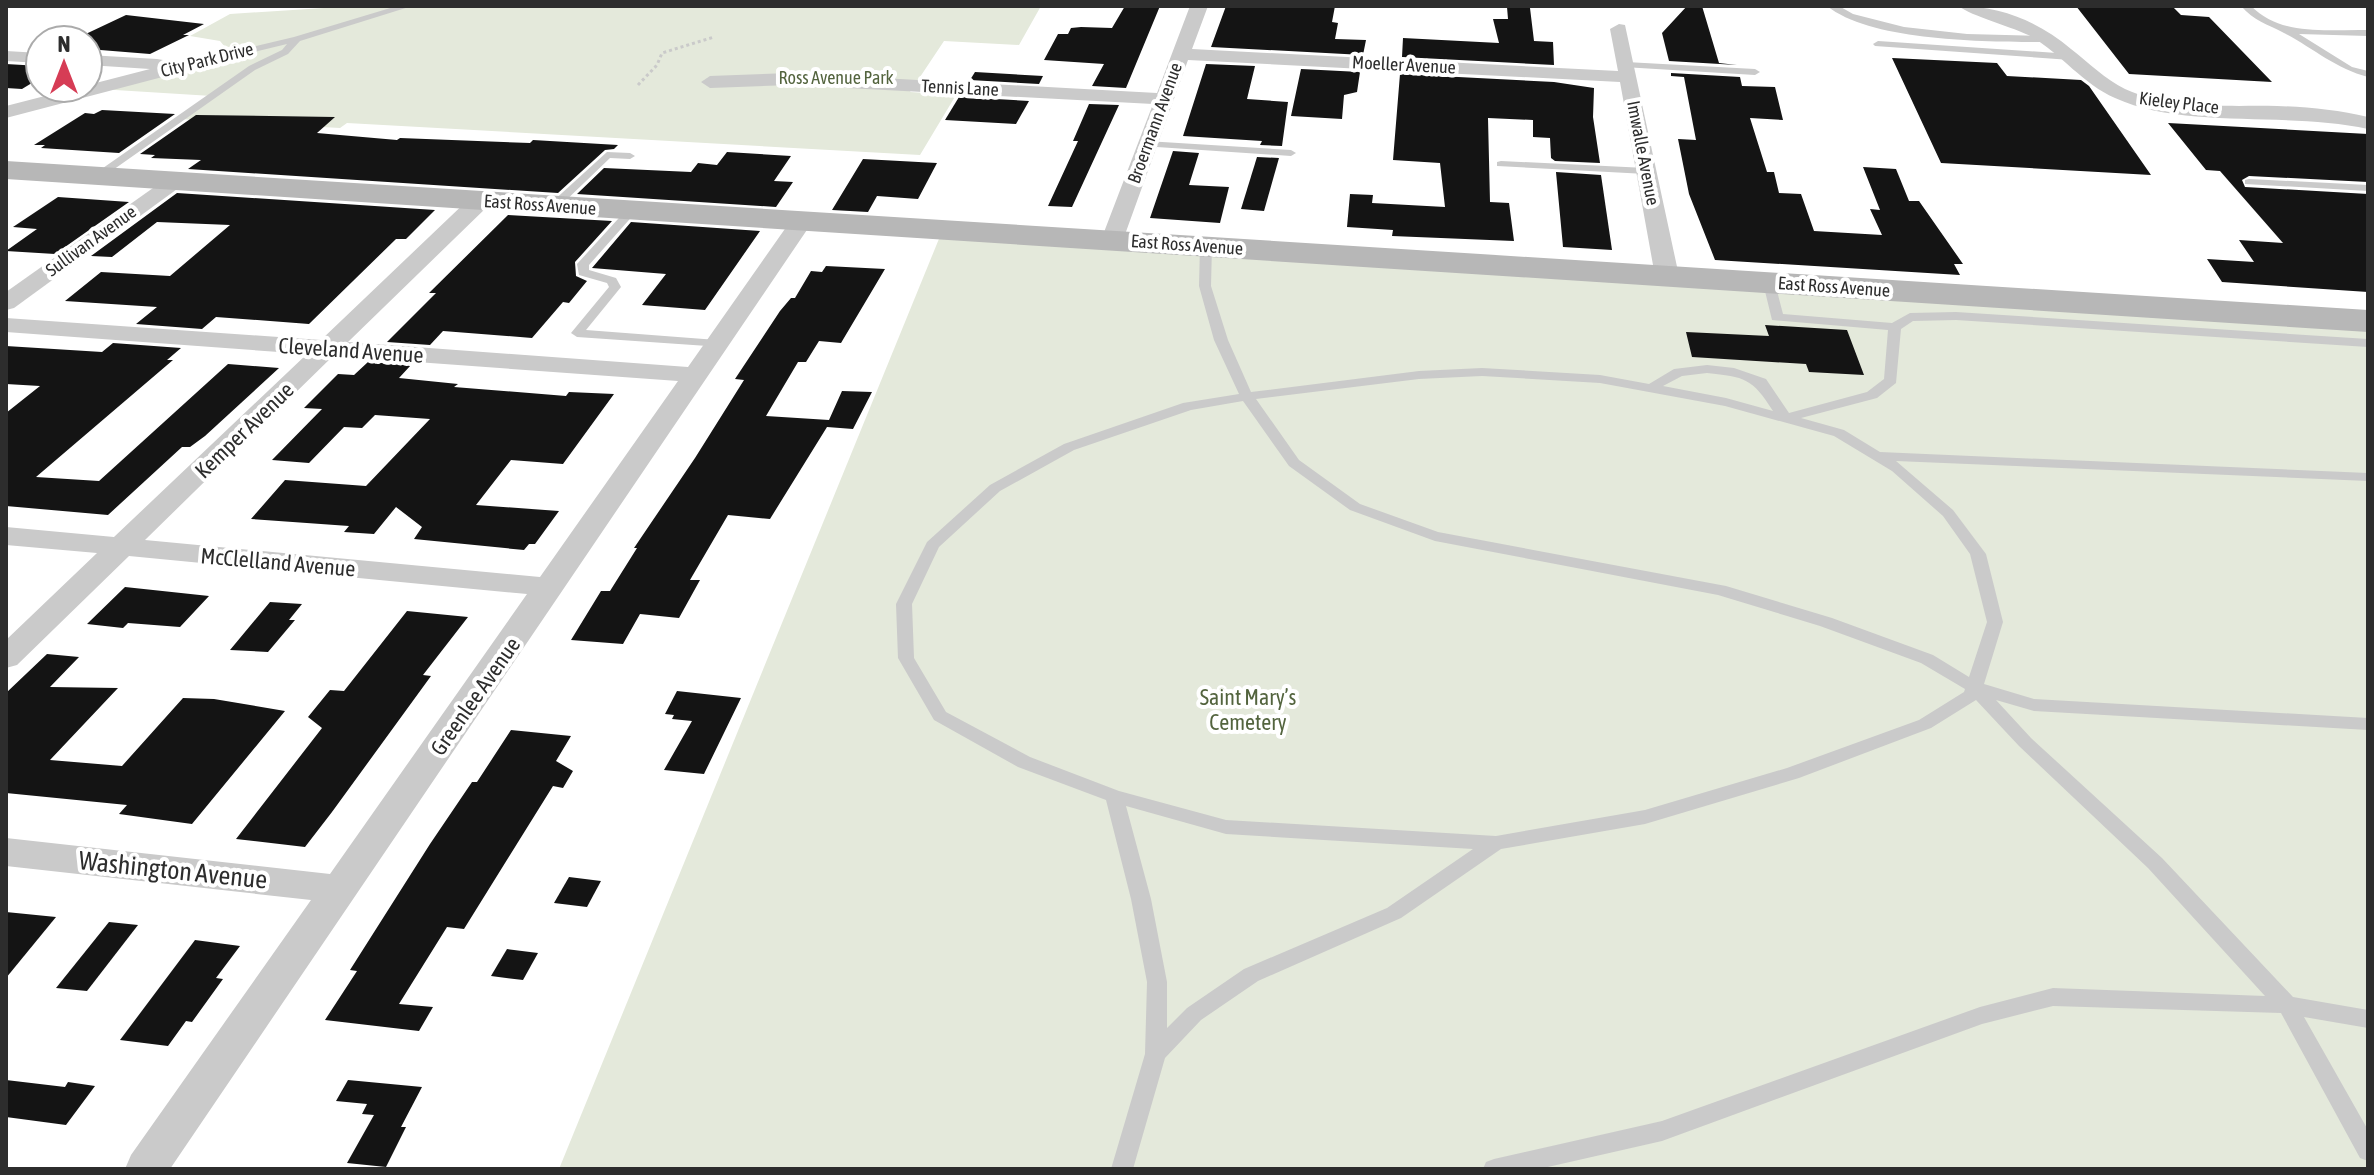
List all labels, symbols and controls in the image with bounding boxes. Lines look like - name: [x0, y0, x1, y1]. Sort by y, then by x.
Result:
- north arrow: [24, 24, 104, 104]
- text: N: [58, 31, 70, 57]
- street label: City Park Drive: [158, 38, 255, 81]
- street label: Moeller Avenue: [1352, 51, 1456, 78]
- street label: Broermann Avenue: [1123, 60, 1186, 186]
- park label: Ross Avenue Park: [779, 67, 894, 88]
- street label: Tennis Lane: [921, 75, 999, 100]
- street label: Kieley Place: [2138, 87, 2220, 118]
- street label: Imwalle Avenue: [1623, 99, 1664, 207]
- street label: East Ross Avenue: [483, 190, 597, 219]
- street label: Sullivan Avenue: [41, 201, 140, 280]
- street label: East Ross Avenue: [1130, 230, 1244, 259]
- street label: East Ross Avenue: [1777, 272, 1891, 301]
- street label: Cleveland Avenue: [278, 332, 424, 368]
- street label: Kemper Avenue: [189, 377, 299, 483]
- street label: McClelland Avenue: [200, 542, 356, 582]
- street label: Greenlee Avenue: [425, 632, 525, 760]
- park label: Saint Mary’s Cemetery: [1200, 684, 1297, 735]
- street label: Washington Avenue: [77, 845, 269, 895]

